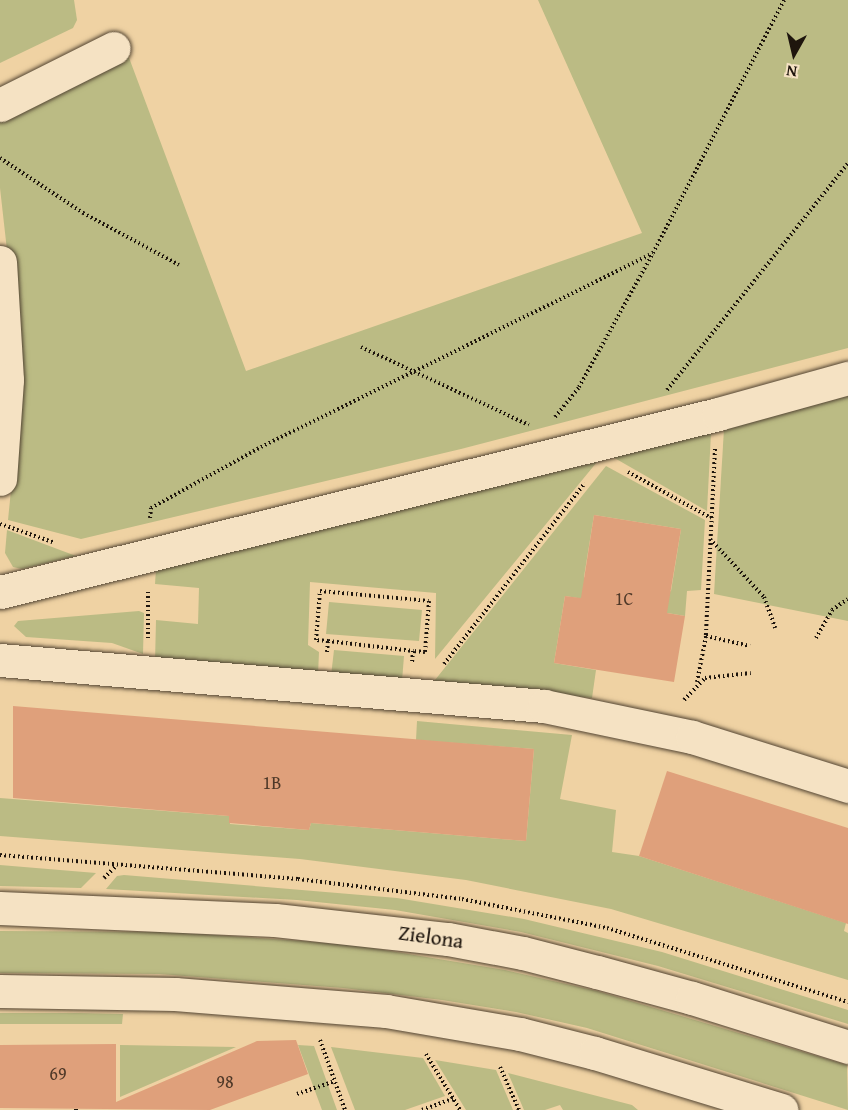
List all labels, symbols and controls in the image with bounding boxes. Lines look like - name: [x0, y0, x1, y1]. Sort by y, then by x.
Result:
- north arrow: [764, 24, 824, 84]
- text: N: [785, 59, 798, 84]
- house number: 1C: [615, 588, 633, 610]
- house number: 1B: [263, 772, 281, 794]
- street label: Zielona: [397, 920, 465, 954]
- house number: 69: [49, 1063, 67, 1085]
- house number: 98: [216, 1071, 234, 1093]

